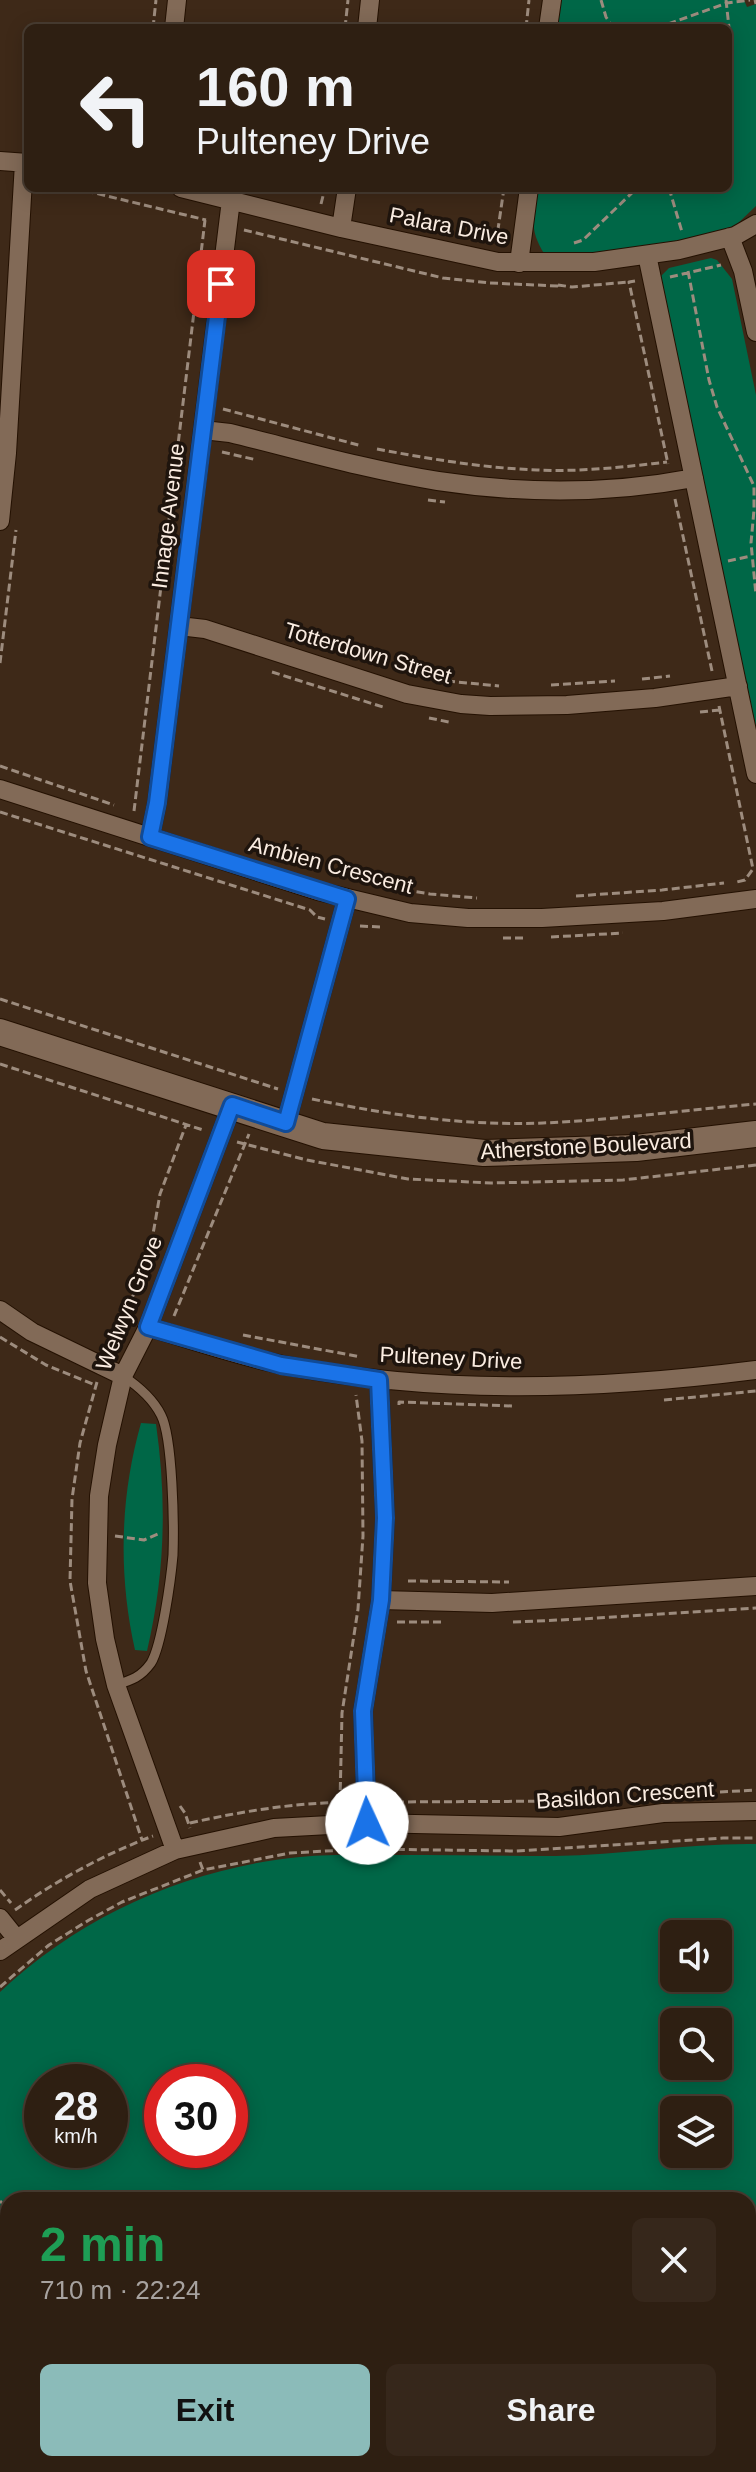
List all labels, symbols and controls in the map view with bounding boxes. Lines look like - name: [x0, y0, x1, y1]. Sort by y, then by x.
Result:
- text: 160 m: [196, 55, 355, 118]
- icon: left: [64, 56, 168, 160]
- text: Pulteney Drive: [196, 121, 430, 162]
- street label: Palara Drive: [387, 202, 511, 250]
- pin: [187, 250, 255, 318]
- icon: arrive: [199, 262, 243, 306]
- street label: Innage Avenue: [147, 442, 189, 590]
- street label: Totterdown Street: [282, 617, 454, 689]
- street label: Ambien Crescent: [246, 831, 416, 899]
- street label: Atherstone Boulevard: [480, 1128, 692, 1164]
- street label: Welwyn Grove: [91, 1232, 167, 1374]
- street label: Pulteney Drive: [379, 1342, 523, 1374]
- street label: Basildon Crescent: [535, 1776, 715, 1814]
- position arrow: [325, 1781, 409, 1865]
- map controls: [660, 1920, 732, 2168]
- button: sound: [660, 1920, 732, 1992]
- button: search: [660, 2008, 732, 2080]
- speed limit sign: 30: [144, 2064, 248, 2168]
- text: 28: [54, 2084, 98, 2128]
- button: layers: [660, 2096, 732, 2168]
- text: km/h: [54, 2125, 98, 2147]
- text: 2 min: [40, 2218, 165, 2271]
- button: close: [632, 2218, 716, 2302]
- text: 710 m · 22:24: [40, 2275, 200, 2305]
- button: Exit: [40, 2364, 370, 2456]
- button: Share: [386, 2364, 716, 2456]

